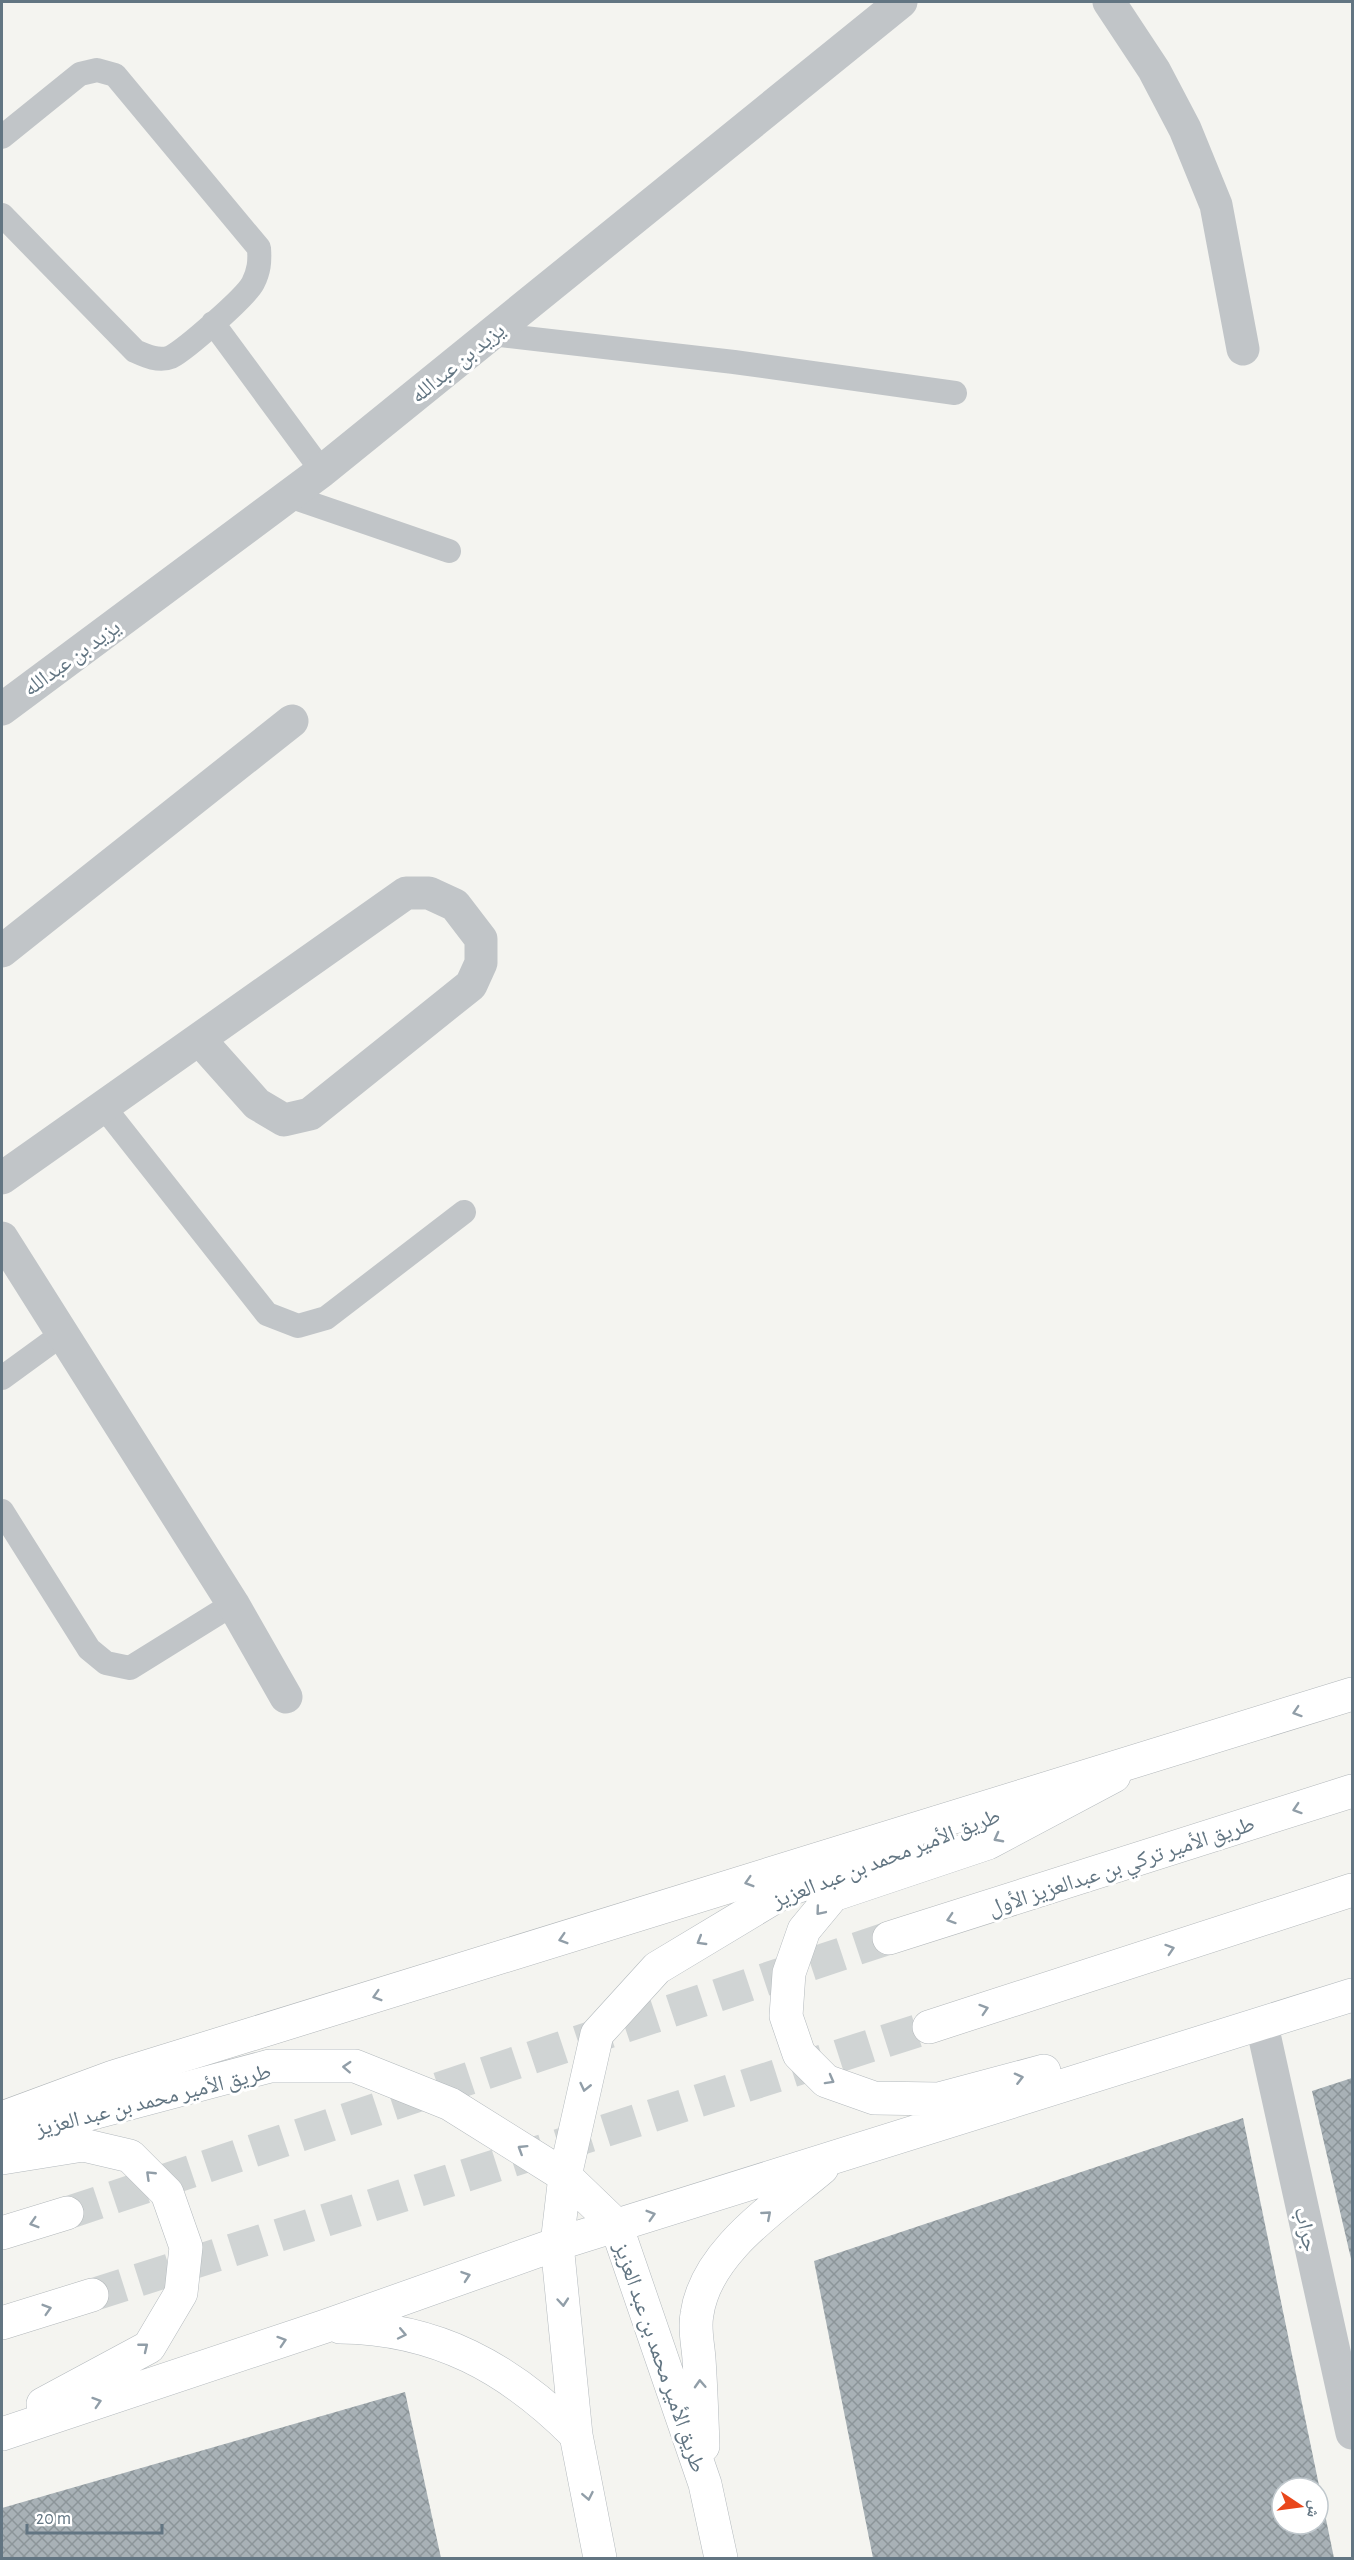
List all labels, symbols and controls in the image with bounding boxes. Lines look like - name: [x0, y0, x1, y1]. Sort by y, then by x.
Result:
- street label: يزيد بن عبدالله: [406, 318, 510, 409]
- street label: يزيد بن عبدالله: [19, 615, 125, 702]
- one-way arrow: [1292, 1705, 1303, 1717]
- one-way arrow: [1292, 1802, 1303, 1814]
- street label: طريق الأمير محمد بن عبد العزيز: [768, 1804, 1004, 1914]
- street label: طريق الأمير تركي بن عبدالعزيز الأول: [985, 1812, 1259, 1925]
- one-way arrow: [994, 1831, 1004, 1842]
- one-way arrow: [744, 1875, 755, 1887]
- one-way arrow: [816, 1904, 827, 1915]
- one-way arrow: [946, 1912, 957, 1924]
- one-way arrow: [558, 1932, 569, 1944]
- one-way arrow: [697, 1934, 707, 1946]
- one-way arrow: [1164, 1944, 1175, 1956]
- one-way arrow: [372, 1989, 383, 2001]
- one-way arrow: [978, 2003, 989, 2016]
- street label: طريق الأمير محمد بن عبد العزيز: [32, 2060, 274, 2142]
- one-way arrow: [342, 2060, 351, 2073]
- one-way arrow: [824, 2073, 834, 2084]
- one-way arrow: [1013, 2073, 1023, 2085]
- one-way arrow: [579, 2082, 592, 2092]
- one-way arrow: [518, 2145, 528, 2157]
- one-way arrow: [146, 2172, 157, 2183]
- street label: جراب: [1289, 2205, 1322, 2254]
- one-way arrow: [645, 2210, 656, 2222]
- one-way arrow: [760, 2211, 771, 2222]
- one-way arrow: [30, 2216, 40, 2228]
- street label: طريق الأمير محمد بن عبد العزيز: [608, 2238, 710, 2476]
- one-way arrow: [460, 2271, 471, 2284]
- one-way arrow: [556, 2298, 569, 2307]
- one-way arrow: [41, 2304, 51, 2316]
- one-way arrow: [397, 2327, 407, 2340]
- one-way arrow: [276, 2335, 287, 2348]
- one-way arrow: [138, 2344, 149, 2355]
- one-way arrow: [694, 2379, 707, 2388]
- one-way arrow: [91, 2397, 102, 2409]
- north arrow: [1270, 2476, 1330, 2536]
- one-way arrow: [581, 2490, 594, 2500]
- scale bar: [27, 2497, 162, 2535]
- text: ش: [1303, 2499, 1323, 2519]
- text: 20 m: [36, 2510, 71, 2528]

